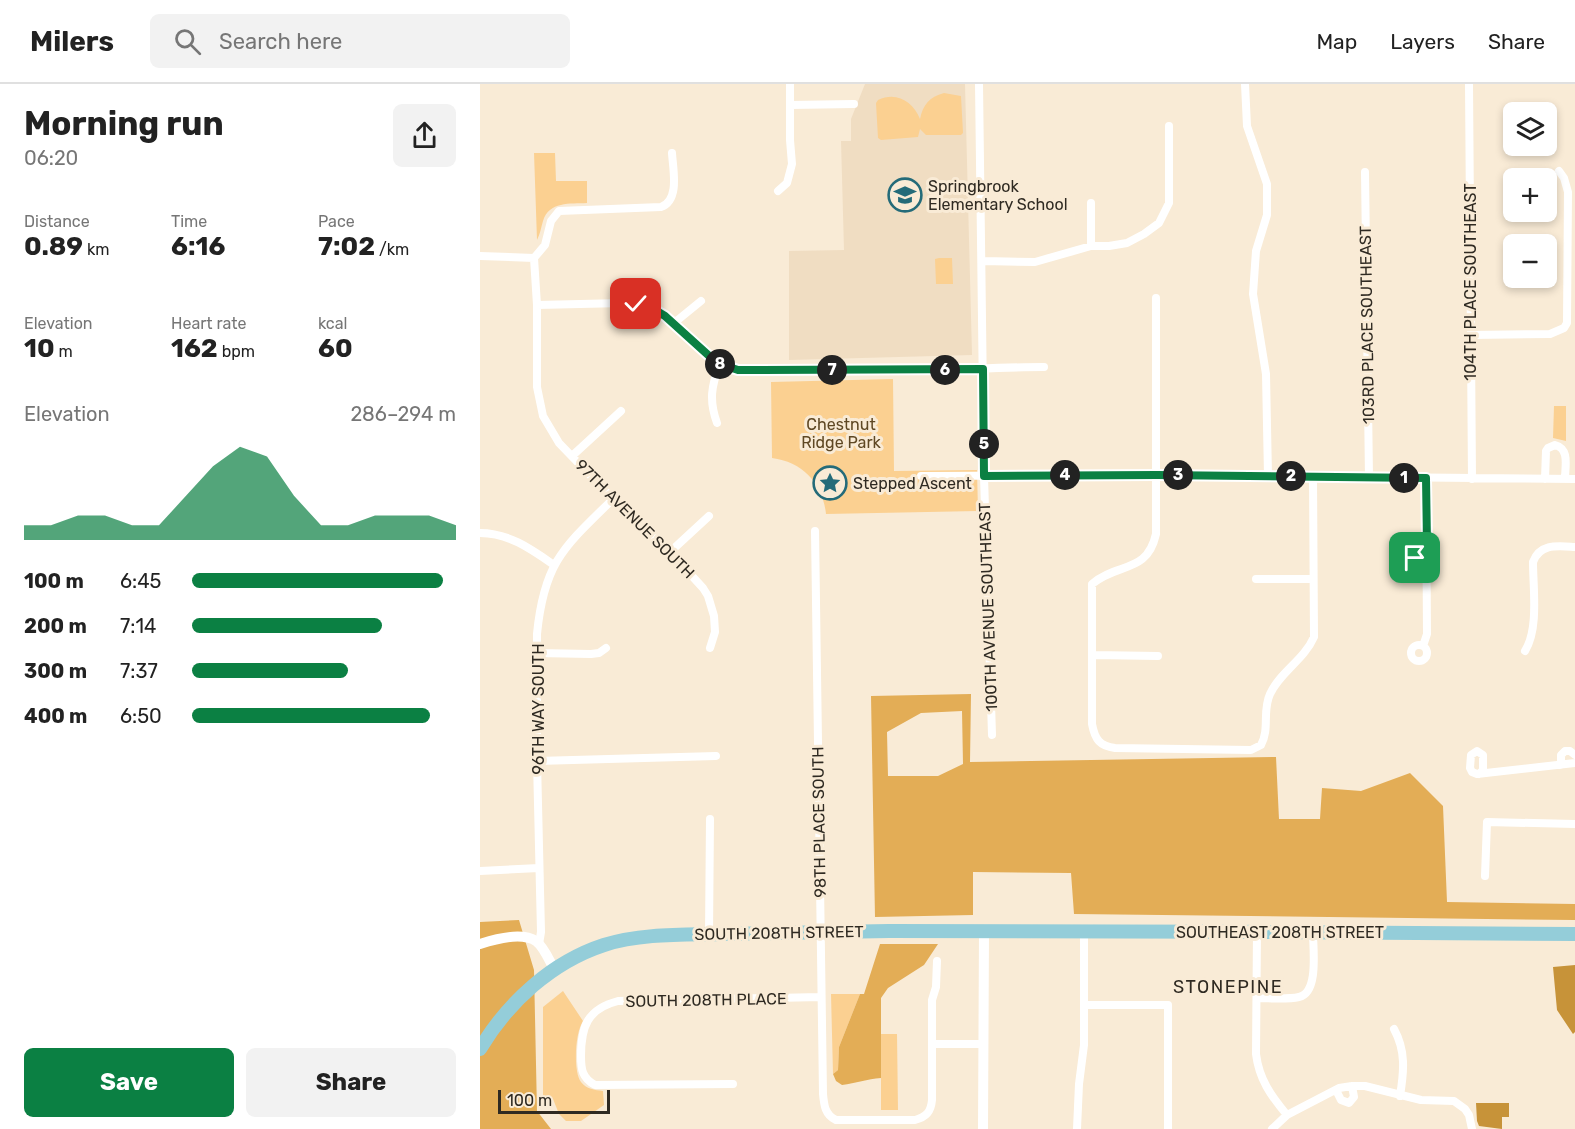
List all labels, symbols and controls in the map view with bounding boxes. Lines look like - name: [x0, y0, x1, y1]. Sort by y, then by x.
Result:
- search box: [150, 14, 570, 68]
- text: Milers: [30, 25, 114, 58]
- icon: search: [171, 25, 204, 58]
- text: Search here: [219, 28, 342, 55]
- text: Map: [1316, 29, 1357, 54]
- text: Layers: [1390, 29, 1455, 54]
- text: Share: [1488, 29, 1545, 54]
- map controls: [1503, 102, 1557, 288]
- button: layers: [1503, 102, 1557, 156]
- text: Morning run: [24, 104, 224, 143]
- button: share: [393, 104, 456, 167]
- text: 06:20: [24, 146, 78, 170]
- button: +: [1503, 168, 1557, 222]
- school or university icon: Springbrook Elementary School: [887, 177, 923, 213]
- place label: Springbrook Elementary School: [928, 177, 1068, 214]
- street label: 104TH PLACE SOUTHEAST: [1461, 183, 1480, 381]
- text: Distance: [24, 212, 90, 231]
- text: Time: [171, 212, 207, 231]
- text: Pace: [318, 212, 355, 231]
- street label: 103RD PLACE SOUTHEAST: [1356, 226, 1378, 424]
- text: 0.89: [24, 231, 83, 262]
- text: 6:16: [171, 231, 225, 262]
- text: 7:02: [318, 231, 375, 262]
- button: −: [1503, 234, 1557, 288]
- text: km: [83, 240, 109, 259]
- text: /km: [375, 240, 409, 259]
- pin: [610, 278, 661, 329]
- icon: check: [619, 287, 652, 320]
- text: Elevation: [24, 314, 93, 333]
- text: Heart rate: [171, 314, 246, 333]
- text: kcal: [318, 314, 347, 333]
- text: 10: [24, 333, 55, 364]
- text: 162: [171, 333, 218, 364]
- text: 60: [318, 333, 353, 364]
- text: m: [55, 342, 73, 361]
- text: bpm: [218, 342, 255, 361]
- pin: 8: [705, 349, 735, 379]
- text: 8: [715, 354, 725, 373]
- pin: 7: [817, 355, 847, 385]
- pin: 6: [930, 355, 960, 385]
- text: 7: [827, 360, 837, 379]
- text: 6: [940, 360, 950, 379]
- text: Elevation: [24, 402, 110, 426]
- text: 286–294 m: [350, 402, 456, 426]
- park label: Chestnut Ridge Park: [801, 415, 882, 452]
- pin: 5: [969, 429, 999, 459]
- text: 5: [979, 434, 989, 453]
- street label: 97TH AVENUE SOUTH: [571, 455, 699, 583]
- pin: 4: [1050, 460, 1080, 490]
- pin: 3: [1163, 460, 1193, 490]
- pin: 2: [1276, 461, 1306, 491]
- pin: 1: [1389, 463, 1419, 493]
- place icon: Stepped Ascent: [812, 465, 848, 501]
- text: 4: [1060, 465, 1070, 484]
- text: 3: [1173, 465, 1183, 484]
- text: 2: [1286, 466, 1296, 485]
- text: 1: [1400, 468, 1408, 487]
- place label: Stepped Ascent: [853, 474, 972, 493]
- street label: 100TH AVENUE SOUTHEAST: [975, 502, 1001, 712]
- pin: [1389, 532, 1440, 583]
- icon: arrive: [1398, 541, 1431, 574]
- text: 100 m: [24, 569, 84, 593]
- text: 6:45: [120, 569, 161, 593]
- text: 200 m: [24, 614, 87, 638]
- text: 7:14: [120, 614, 156, 638]
- street label: 96TH WAY SOUTH: [529, 643, 548, 775]
- text: 300 m: [24, 659, 87, 683]
- text: 7:37: [120, 659, 158, 683]
- text: 400 m: [24, 704, 87, 728]
- text: 6:50: [120, 704, 162, 728]
- street label: 98TH PLACE SOUTH: [808, 746, 830, 898]
- street label: SOUTH 208TH STREET: [694, 922, 864, 944]
- street label: SOUTHEAST 208TH STREET: [1176, 923, 1384, 942]
- district label: STONEPINE: [1173, 976, 1283, 998]
- street label: SOUTH 208TH PLACE: [625, 989, 787, 1011]
- button: Save: [24, 1048, 234, 1117]
- button: Share: [246, 1048, 456, 1117]
- scale bar: [498, 1087, 610, 1114]
- text: 100 m: [507, 1091, 552, 1110]

